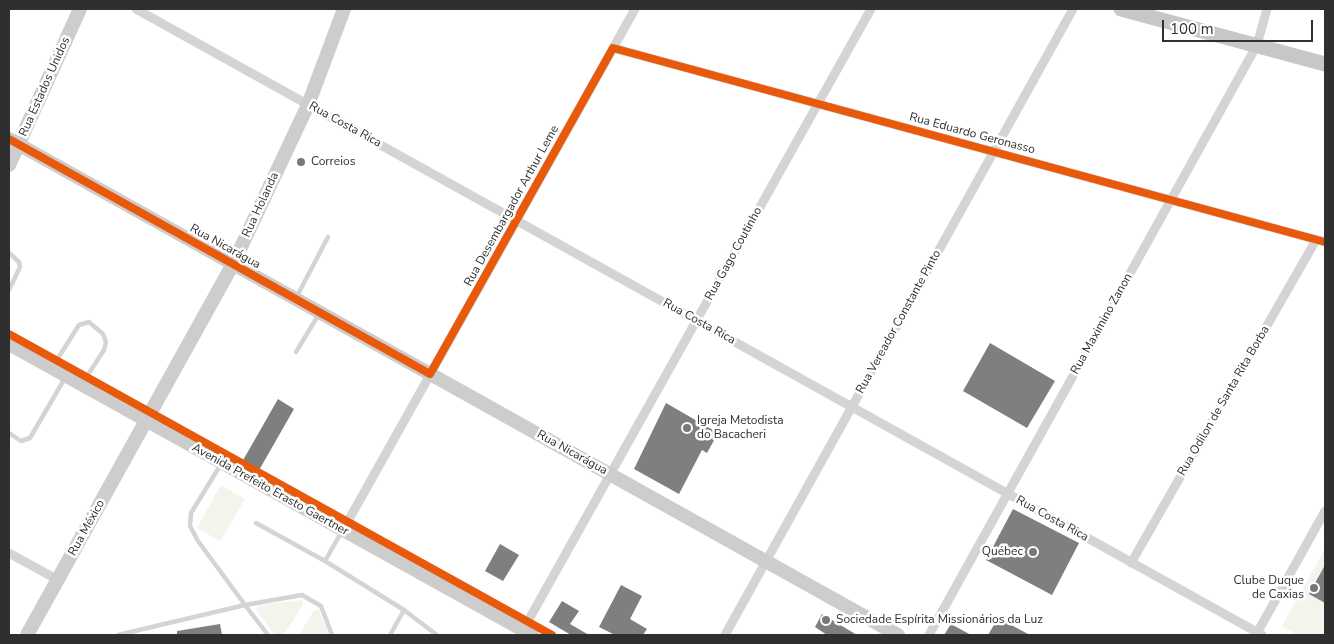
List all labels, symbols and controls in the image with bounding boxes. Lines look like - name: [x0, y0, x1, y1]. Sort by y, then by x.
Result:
- scale bar: [1164, 10, 1315, 42]
- text: 100 m: [1170, 19, 1214, 39]
- street label: Rua Estados Unidos: [17, 35, 73, 139]
- street label: Rua Costa Rica: [306, 99, 384, 151]
- street label: Rua Eduardo Geronasso: [908, 110, 1036, 158]
- street label: Rua Desembargador Arthur Leme: [462, 123, 562, 289]
- place label: Correios: [311, 155, 355, 169]
- marker: Correios: [295, 156, 307, 168]
- street label: Rua Holanda: [240, 170, 282, 240]
- street label: Rua Gago Coutinho: [702, 205, 766, 303]
- street label: Rua Nicarágua: [187, 222, 263, 272]
- street label: Rua Vereador Constante Pinto: [853, 248, 945, 396]
- street label: Rua Maximino Zanon: [1068, 271, 1136, 377]
- street label: Rua Costa Rica: [660, 296, 738, 348]
- street label: Rua Odilon de Santa Rita Borba: [1175, 323, 1273, 479]
- place label: Igreja Metodista do Bacacheri: [697, 414, 783, 442]
- marker: Igreja Metodista do Bacacheri: [681, 422, 693, 434]
- street label: Rua Nicarágua: [534, 428, 610, 478]
- street label: Avenida Prefeito Erasto Gaertner: [189, 441, 351, 539]
- street label: Rua Costa Rica: [1013, 493, 1091, 545]
- street label: Rua México: [66, 497, 108, 559]
- place label: Québec: [982, 545, 1023, 559]
- marker: Québec: [1027, 546, 1039, 558]
- place label: Clube Duque de Caxias: [1233, 574, 1304, 602]
- marker: Clube Duque de Caxias: [1308, 582, 1320, 594]
- place label: Sociedade Espírita Missionários da Luz: [836, 613, 1043, 627]
- marker: Sociedade Espírita Missionários da Luz: [820, 614, 832, 626]

